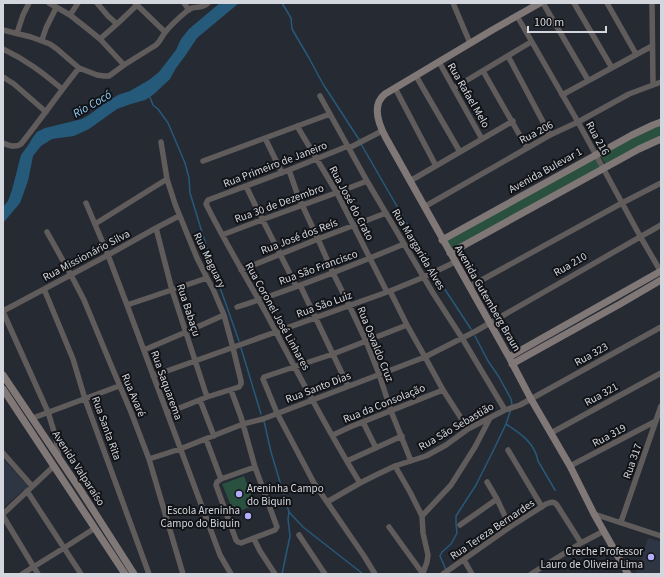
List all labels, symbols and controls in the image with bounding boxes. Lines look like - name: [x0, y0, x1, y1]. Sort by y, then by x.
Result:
- scale bar: [528, 8, 606, 34]
- text: 100 m: [534, 14, 564, 31]
- street label: Rua Rafael Melo: [444, 60, 493, 131]
- water label: Rio Cocó: [70, 87, 115, 122]
- street label: Rua 206: [517, 117, 556, 148]
- street label: Rua 216: [582, 119, 613, 158]
- street label: Rua Primeiro de Janeiro: [221, 138, 329, 191]
- street label: Avenida Bulevar 1: [506, 144, 585, 197]
- street label: Rua José do Crato: [326, 163, 378, 243]
- street label: Rua 30 de Dezembro: [232, 180, 326, 227]
- street label: Rua Margarida Alves: [388, 206, 449, 293]
- street label: Rua José dos Reís: [259, 215, 340, 258]
- street label: Rua Missionário Silva: [40, 226, 132, 285]
- street label: Rua Maguary: [190, 230, 229, 290]
- street label: Avenida Gutemberg Braun: [451, 242, 524, 354]
- street label: Rua São Francisco: [277, 246, 360, 289]
- street label: Rua 210: [551, 249, 590, 280]
- street label: Rua Coronel José Linhares: [242, 260, 314, 373]
- street label: Rua Babaçu: [173, 282, 204, 338]
- street label: Rua São Luiz: [294, 287, 354, 321]
- street label: Rua Osvaldo Cruz: [354, 304, 398, 384]
- street label: Rua 323: [572, 339, 611, 370]
- street label: Rua Saquarema: [147, 348, 186, 422]
- street label: Rua Santo Dias: [283, 368, 353, 407]
- street label: Rua Avaré: [118, 371, 150, 420]
- street label: Rua 321: [582, 379, 621, 410]
- street label: Rua da Consolação: [341, 380, 428, 427]
- street label: Rua Santa Rita: [88, 394, 125, 462]
- street label: Rua São Sebastião: [416, 399, 497, 454]
- street label: Rua 319: [590, 420, 629, 451]
- street label: Avenida Valparaíso: [49, 428, 108, 509]
- street label: Rua 317: [619, 442, 645, 481]
- place label: Areninha Campo do Biquin: [247, 481, 324, 509]
- marker: Areninha Campo do Biquin: [234, 489, 244, 499]
- street label: Rua Tereza Bernardes: [447, 495, 538, 563]
- place label: Escola Areninha Campo do Biquin: [161, 503, 240, 531]
- marker: Escola Areninha Campo do Biquin: [243, 511, 253, 521]
- place label: Creche Professor Lauro de Oliveira Lima: [540, 544, 643, 572]
- marker: Creche Professor Lauro de Oliveira Lima: [646, 552, 656, 562]

